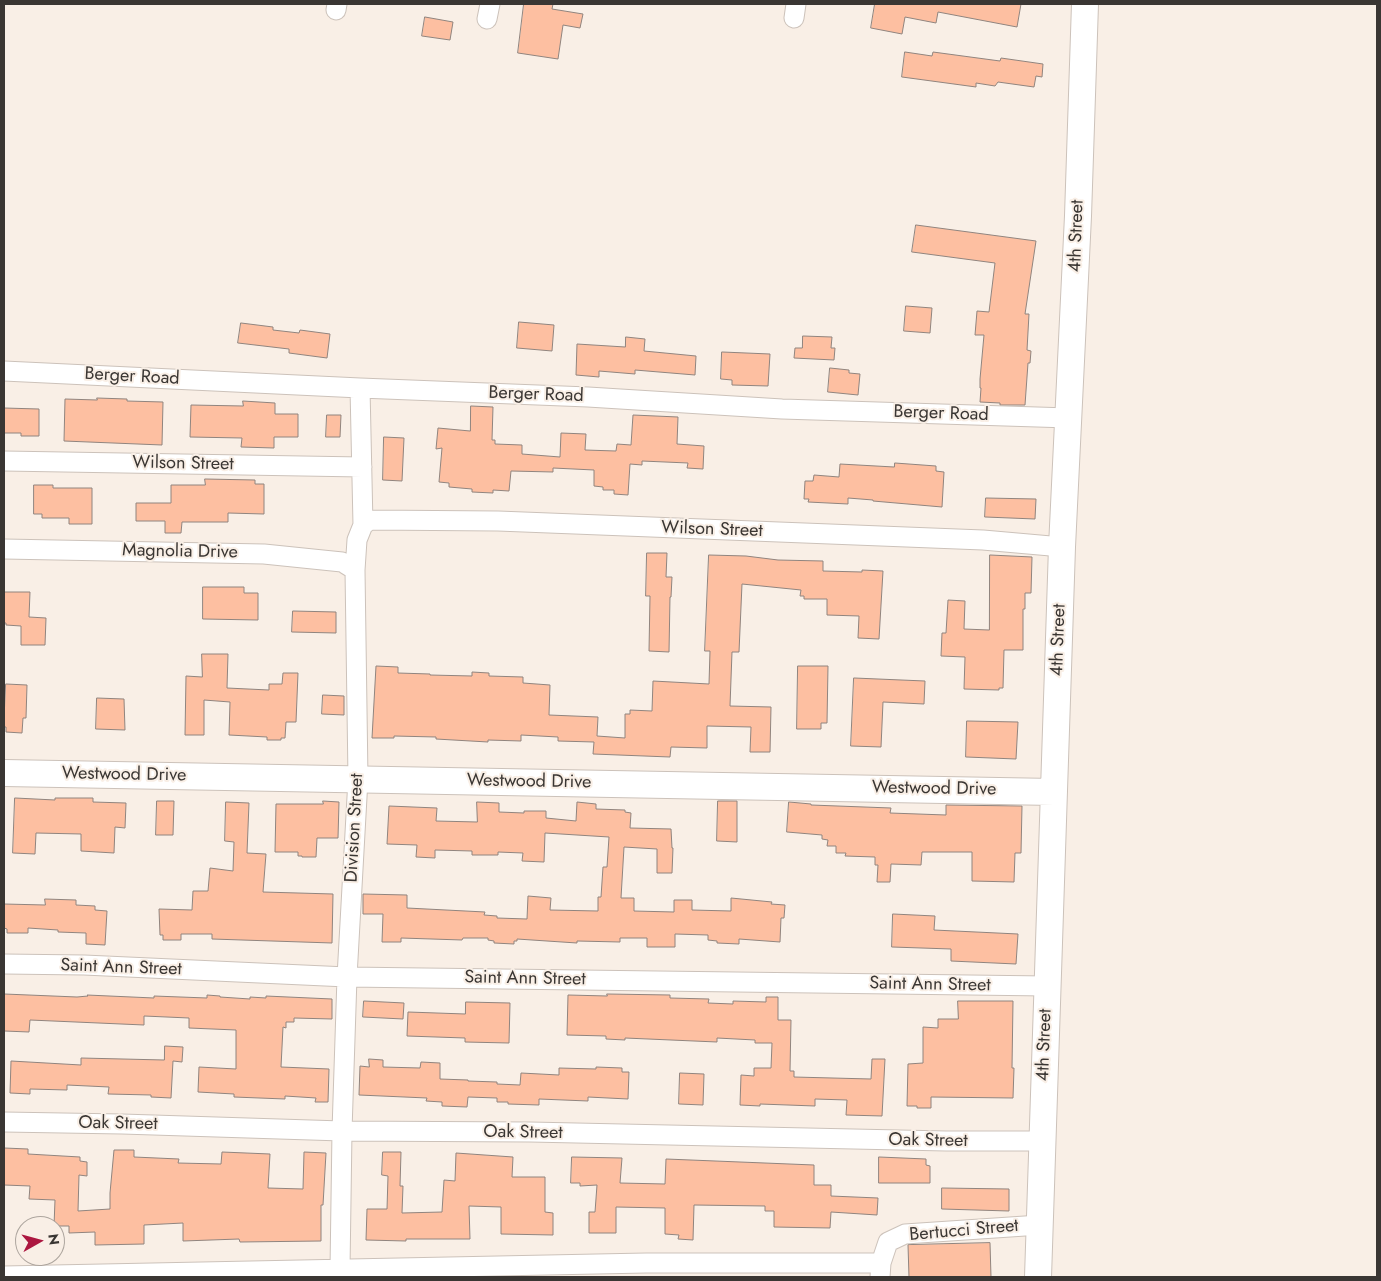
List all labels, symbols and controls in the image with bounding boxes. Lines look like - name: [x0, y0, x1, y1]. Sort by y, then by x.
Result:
- street label: 4th Street: [1065, 199, 1089, 273]
- street label: Berger Road: [84, 364, 180, 390]
- street label: Berger Road: [488, 383, 584, 407]
- street label: Berger Road: [893, 402, 989, 426]
- street label: Wilson Street: [132, 452, 234, 476]
- street label: Wilson Street: [661, 517, 763, 543]
- street label: Magnolia Drive: [122, 540, 238, 564]
- street label: 4th Street: [1047, 603, 1071, 677]
- street label: Westwood Drive: [62, 763, 186, 787]
- street label: Westwood Drive: [467, 770, 591, 794]
- street label: Division Street: [341, 773, 369, 883]
- street label: Westwood Drive: [872, 777, 996, 801]
- street label: Saint Ann Street: [60, 955, 182, 981]
- street label: Saint Ann Street: [464, 967, 586, 991]
- street label: Saint Ann Street: [869, 973, 991, 997]
- street label: 4th Street: [1033, 1008, 1057, 1082]
- street label: Oak Street: [78, 1113, 158, 1135]
- street label: Oak Street: [483, 1122, 563, 1144]
- street label: Oak Street: [888, 1130, 968, 1152]
- street label: Bertucci Street: [909, 1215, 1019, 1247]
- north arrow: [15, 1216, 65, 1266]
- text: N: [43, 1233, 64, 1246]

